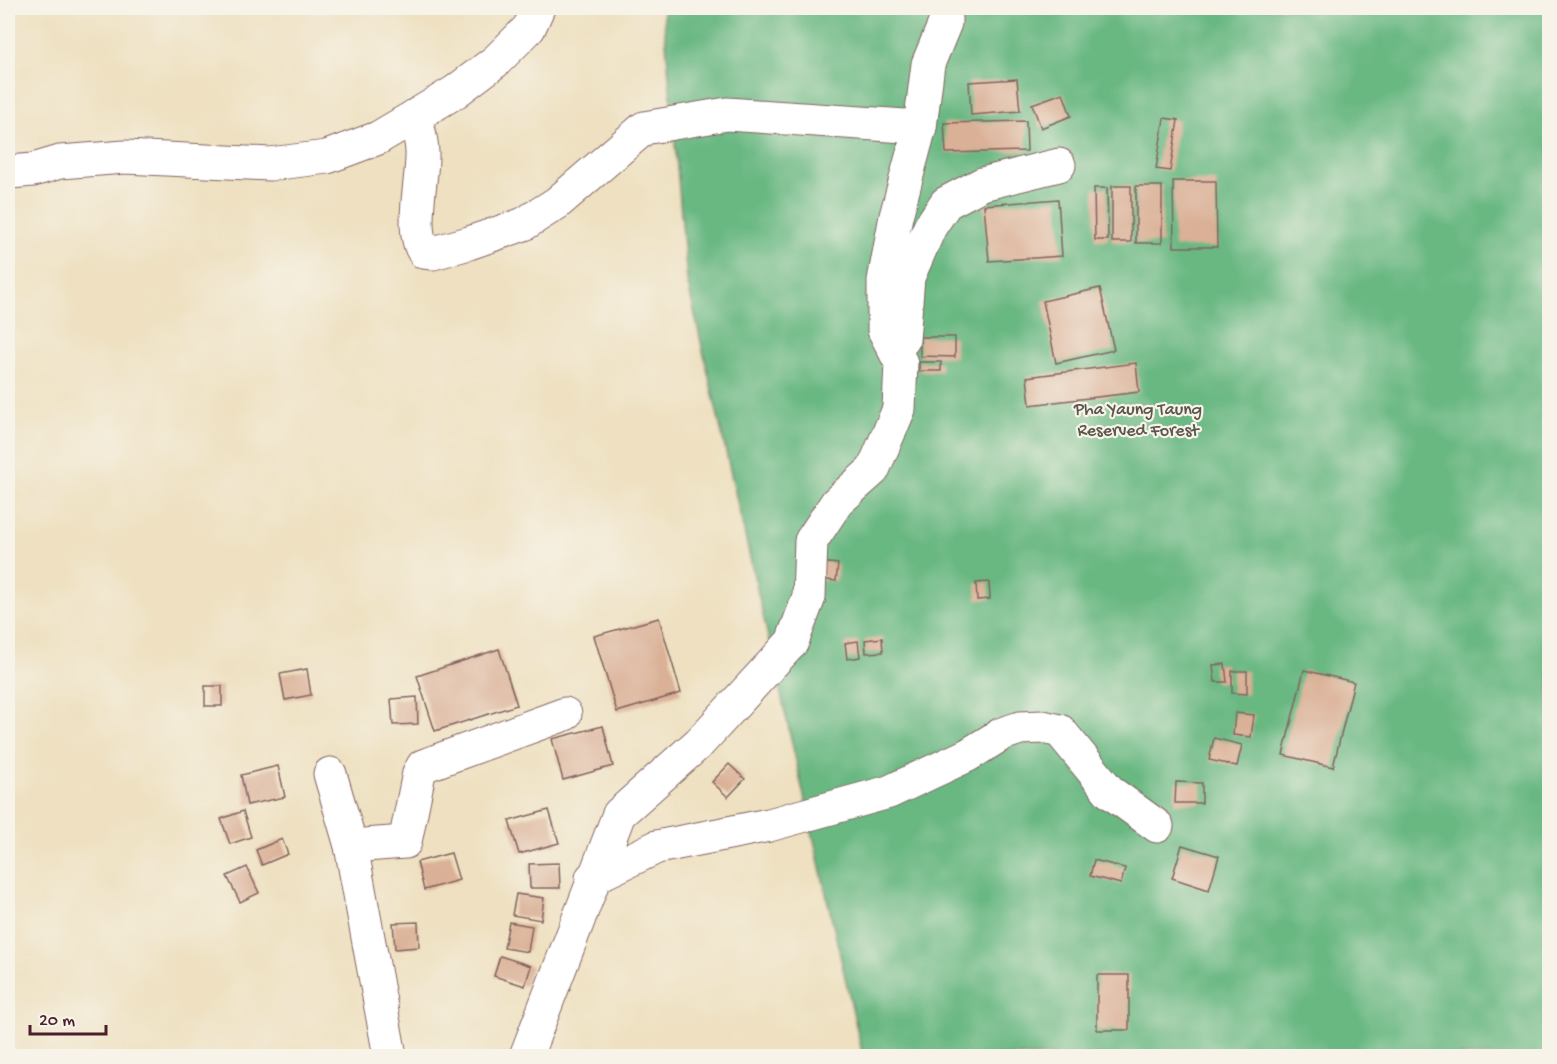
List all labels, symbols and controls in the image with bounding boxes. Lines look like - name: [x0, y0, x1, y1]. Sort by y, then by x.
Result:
- park label: Pha Yaung Taung Reserved Forest: [1073, 400, 1202, 442]
- scale bar: [30, 998, 106, 1036]
- text: 20 m: [39, 1011, 75, 1032]

